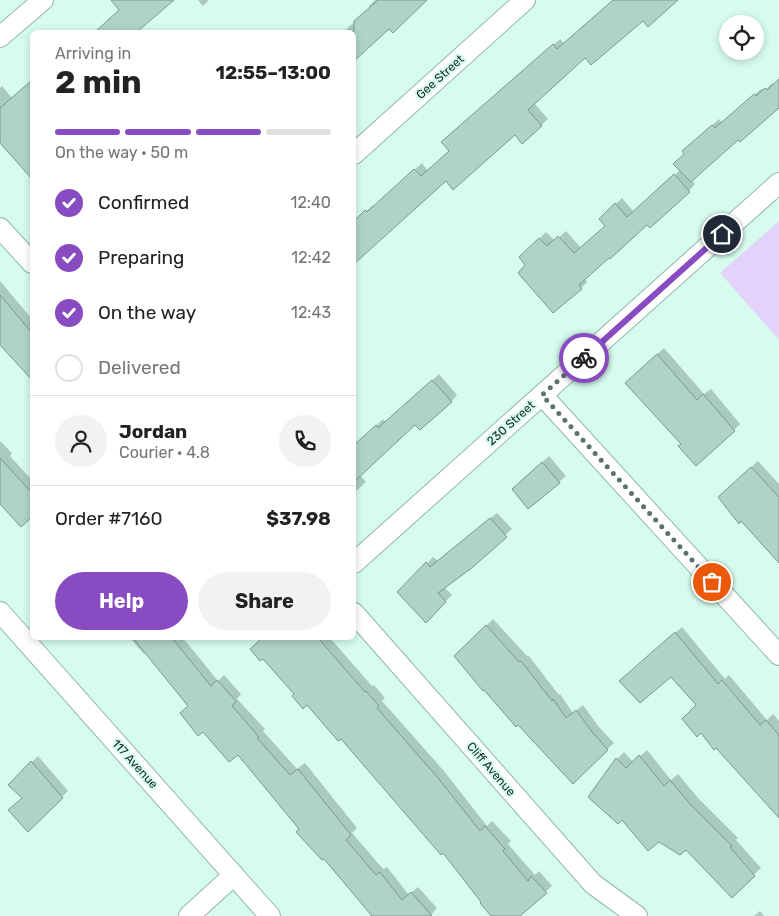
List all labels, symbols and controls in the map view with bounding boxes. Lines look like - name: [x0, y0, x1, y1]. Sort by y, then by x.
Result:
- map controls: [719, 15, 764, 60]
- button: locate: [719, 15, 764, 60]
- text: Arriving in: [55, 44, 131, 63]
- street label: Gee Street: [413, 52, 467, 102]
- text: 12:55–13:00: [215, 61, 331, 84]
- text: 2 min: [55, 63, 142, 101]
- text: On the way · 50 m: [55, 143, 188, 162]
- icon: check: [55, 189, 83, 217]
- text: Confirmed: [98, 191, 189, 214]
- text: 12:40: [291, 193, 331, 212]
- pin: [701, 213, 743, 255]
- icon: home: [708, 220, 736, 248]
- icon: check: [55, 244, 83, 272]
- text: Preparing: [98, 246, 184, 269]
- text: 12:42: [291, 248, 331, 267]
- icon: check: [55, 299, 83, 327]
- text: On the way: [98, 301, 196, 324]
- text: 12:43: [291, 303, 331, 322]
- courier: [559, 333, 609, 383]
- icon: bike: [570, 344, 598, 372]
- text: Delivered: [98, 356, 181, 379]
- street label: 230 Street: [484, 398, 538, 448]
- button: person: [55, 415, 107, 467]
- button: phone: [279, 415, 331, 467]
- text: Jordan: [119, 420, 187, 443]
- text: Courier · 4.8: [119, 443, 210, 462]
- text: Order #7160: [55, 507, 163, 530]
- text: $37.98: [266, 507, 331, 530]
- pin: [691, 561, 733, 603]
- icon: bag: [698, 568, 726, 596]
- button: Help: [55, 572, 188, 630]
- button: Share: [198, 572, 331, 630]
- street label: 117 Avenue: [109, 737, 161, 792]
- street label: Cliff Avenue: [464, 739, 518, 799]

